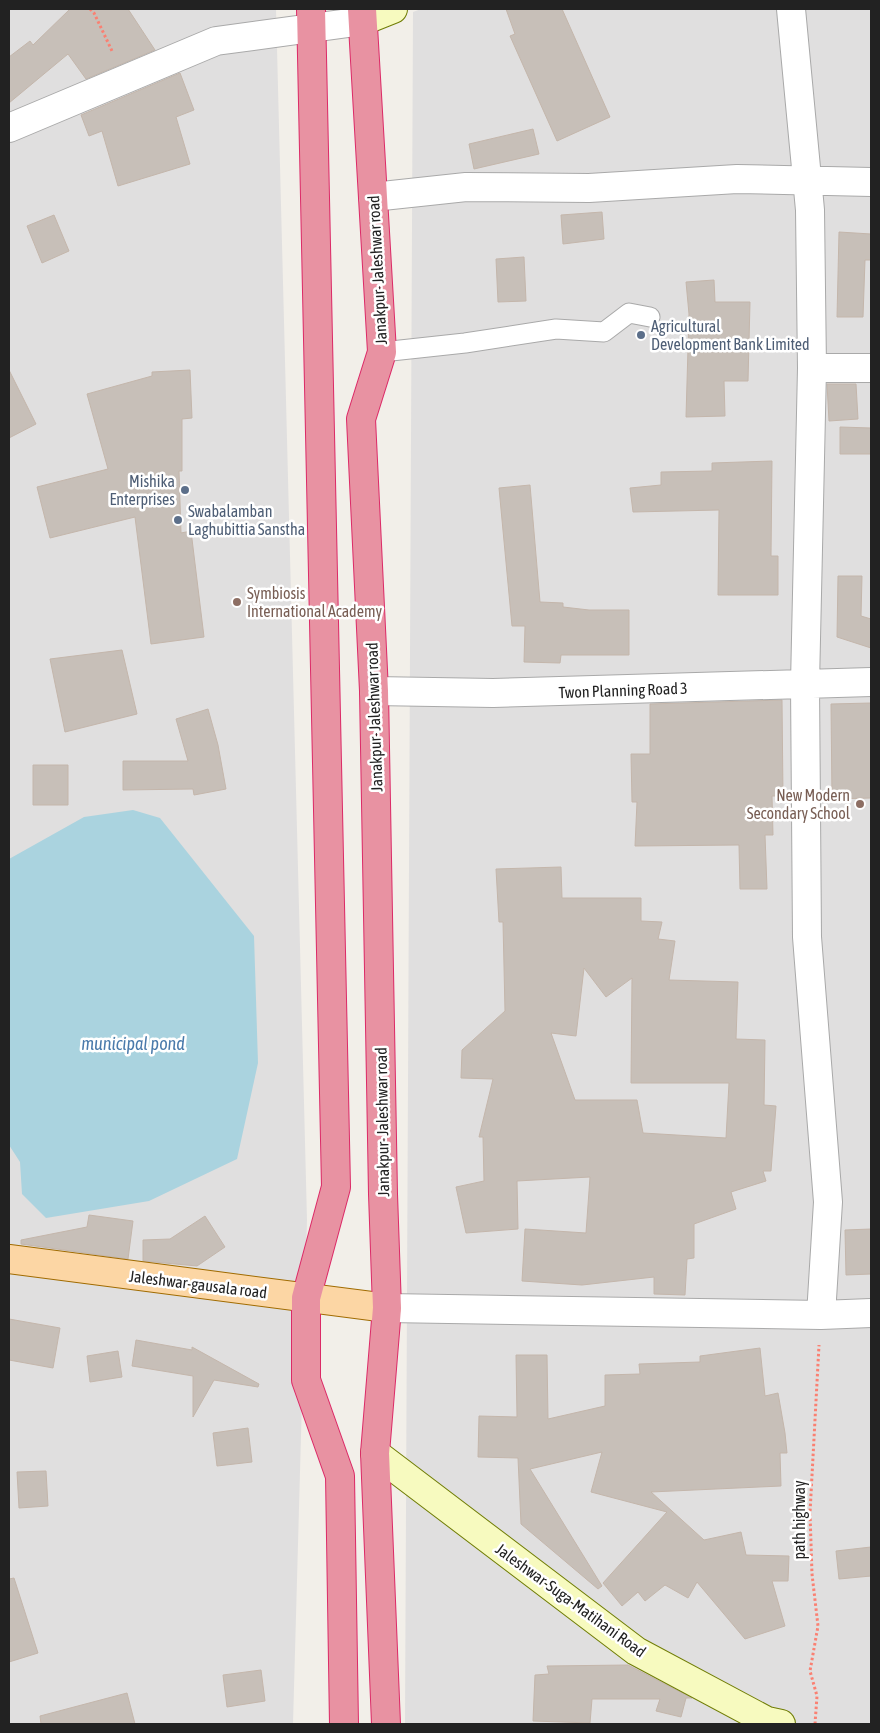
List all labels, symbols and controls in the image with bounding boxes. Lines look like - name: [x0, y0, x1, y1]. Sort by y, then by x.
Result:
- street label: Janakpur- Jaleshwar road: [364, 195, 391, 345]
- place label: Agricultural Development Bank Limited: [651, 317, 810, 354]
- marker: Agricultural Development Bank Limited: [635, 329, 647, 341]
- place label: Mishika Enterprises: [109, 472, 175, 509]
- marker: Mishika Enterprises: [179, 484, 191, 496]
- place label: Swabalamban Laghubittia Sanstha: [188, 502, 305, 539]
- marker: Swabalamban Laghubittia Sanstha: [172, 514, 184, 526]
- place label: Symbiosis International Academy: [247, 584, 382, 621]
- marker: Symbiosis International Academy: [231, 596, 243, 608]
- street label: Janakpur- Jaleshwar road: [362, 642, 387, 792]
- street label: Twon Planning Road 3: [558, 679, 688, 702]
- place label: New Modern Secondary School: [747, 786, 851, 823]
- marker: New Modern Secondary School: [854, 798, 866, 810]
- water label: municipal pond: [81, 1033, 185, 1054]
- street label: Janakpur- Jaleshwar road: [372, 1047, 393, 1197]
- street label: Jaleshwar-gausala road: [128, 1267, 268, 1302]
- street label: path highway: [790, 1480, 809, 1560]
- street label: Jaleshwar-Suga-Matihani Road: [492, 1539, 650, 1661]

